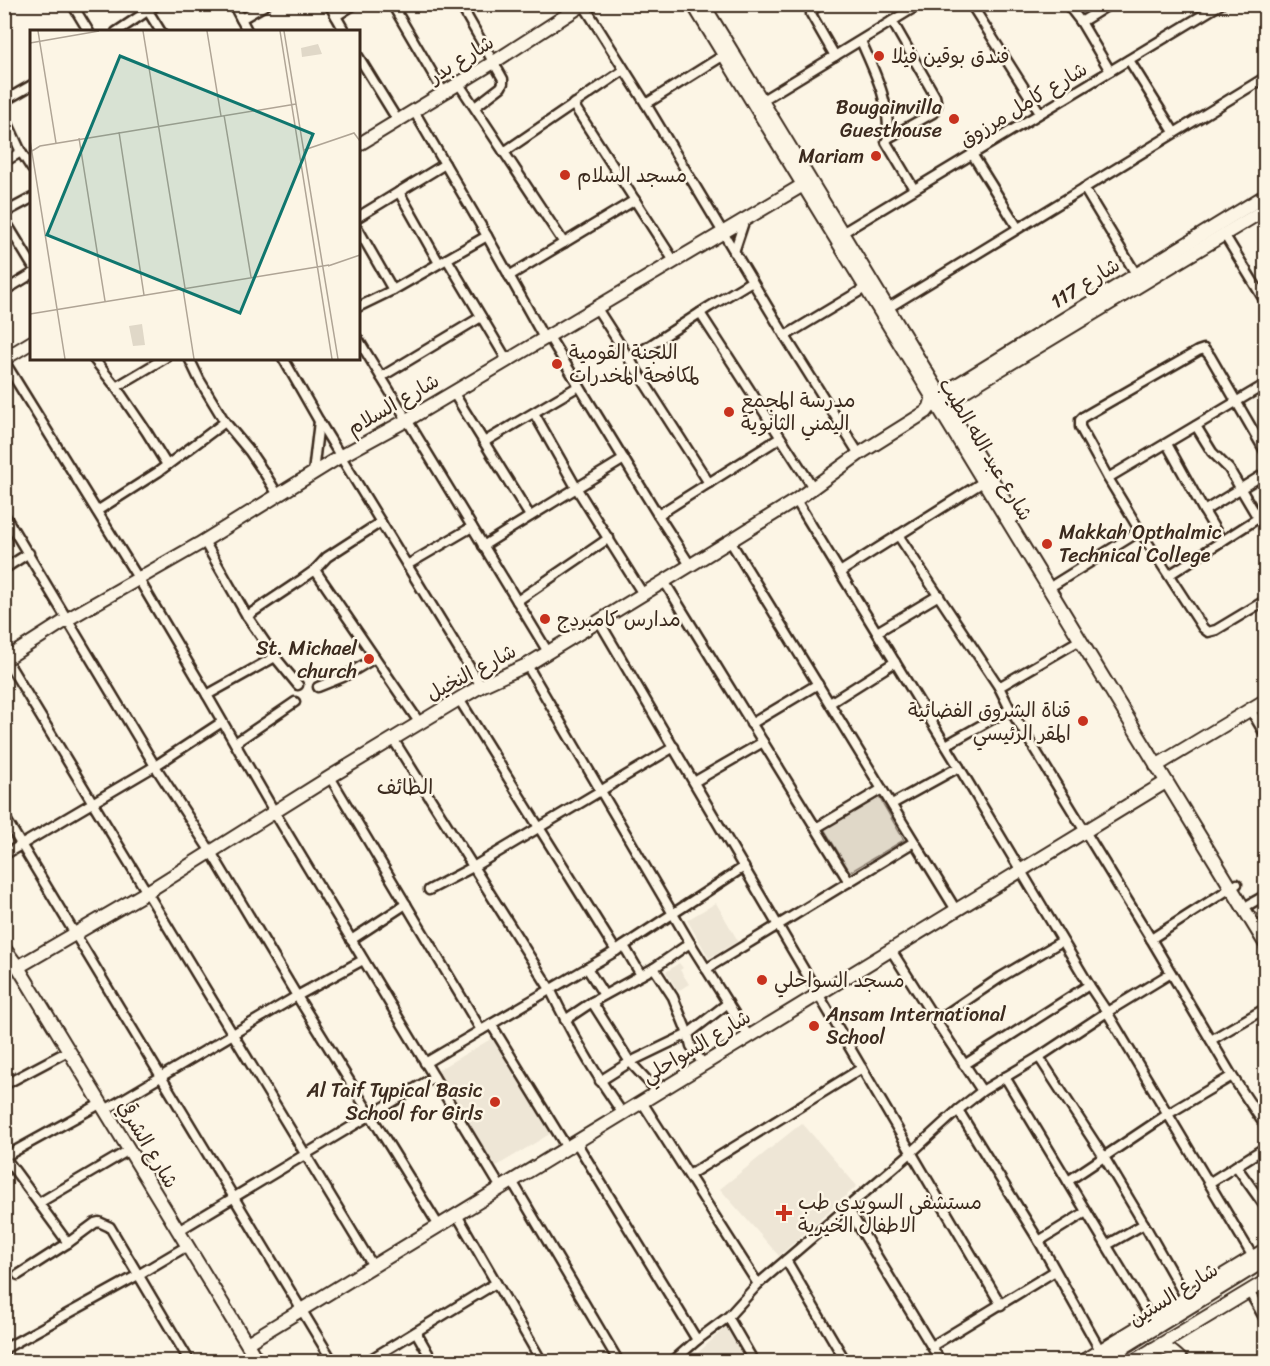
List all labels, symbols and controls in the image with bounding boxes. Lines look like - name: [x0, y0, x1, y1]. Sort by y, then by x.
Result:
- street label: شارع بدر: [420, 25, 501, 94]
- inset map: [30, 30, 360, 360]
- place label: فندق بوقين فيلا: [891, 39, 1010, 74]
- marker: فندق بوقين فيلا: [872, 49, 886, 63]
- street label: شارع كامل مرزوق: [952, 52, 1094, 157]
- place label: Bougainvilla Guesthouse: [836, 90, 942, 148]
- marker: Bougainvilla Guesthouse: [947, 112, 961, 126]
- place label: Mariam: [799, 139, 864, 174]
- marker: Mariam: [869, 149, 883, 163]
- place label: مسجد السلام: [577, 158, 687, 193]
- marker: مسجد السلام: [558, 168, 572, 182]
- street label: شارع 117: [1043, 248, 1127, 319]
- place label: اللجنة القومية لمكافحة المخدرات: [569, 335, 700, 393]
- marker: اللجنة القومية لمكافحة المخدرات: [550, 357, 564, 371]
- street label: شارع السلام: [340, 364, 446, 445]
- street label: شارع عبد الله الطيب: [929, 371, 1042, 528]
- place label: مدرسة المجمع اليمني الثانوية: [741, 383, 855, 441]
- marker: مدرسة المجمع اليمني الثانوية: [722, 405, 736, 419]
- place label: Makkah Opthalmic Technical College: [1059, 515, 1222, 573]
- marker: Makkah Opthalmic Technical College: [1040, 537, 1054, 551]
- place label: مدارس كامبردج: [557, 602, 681, 637]
- marker: مدارس كامبردج: [538, 612, 552, 626]
- place label: St. Michael church: [256, 631, 358, 689]
- street label: شارع النخيل: [420, 634, 523, 711]
- marker: St. Michael church: [362, 652, 376, 666]
- place label: قناة الشروق الفضائية المقر الرئيسي: [908, 693, 1071, 751]
- marker: قناة الشروق الفضائية المقر الرئيسي: [1076, 714, 1090, 728]
- district label: الطائف: [377, 768, 433, 806]
- place label: مسجد السواحلي: [774, 963, 905, 998]
- marker: مسجد السواحلي: [755, 973, 769, 987]
- place label: Ansam International School: [825, 997, 1007, 1055]
- street label: شارع السواحلي: [635, 1000, 758, 1093]
- marker: Ansam International School: [807, 1019, 821, 1033]
- place label: Al Taif Typical Basic School for Girls: [306, 1073, 484, 1131]
- street label: شارع الشرقي: [107, 1093, 188, 1195]
- marker: Al Taif Typical Basic School for Girls: [488, 1095, 502, 1109]
- place label: مستشفى السويدي طب الاطفال الخيرية: [798, 1185, 982, 1243]
- marker: مستشفى السويدي طب الاطفال الخيرية: [775, 1204, 793, 1222]
- street label: شارع الستين: [1121, 1253, 1225, 1336]

